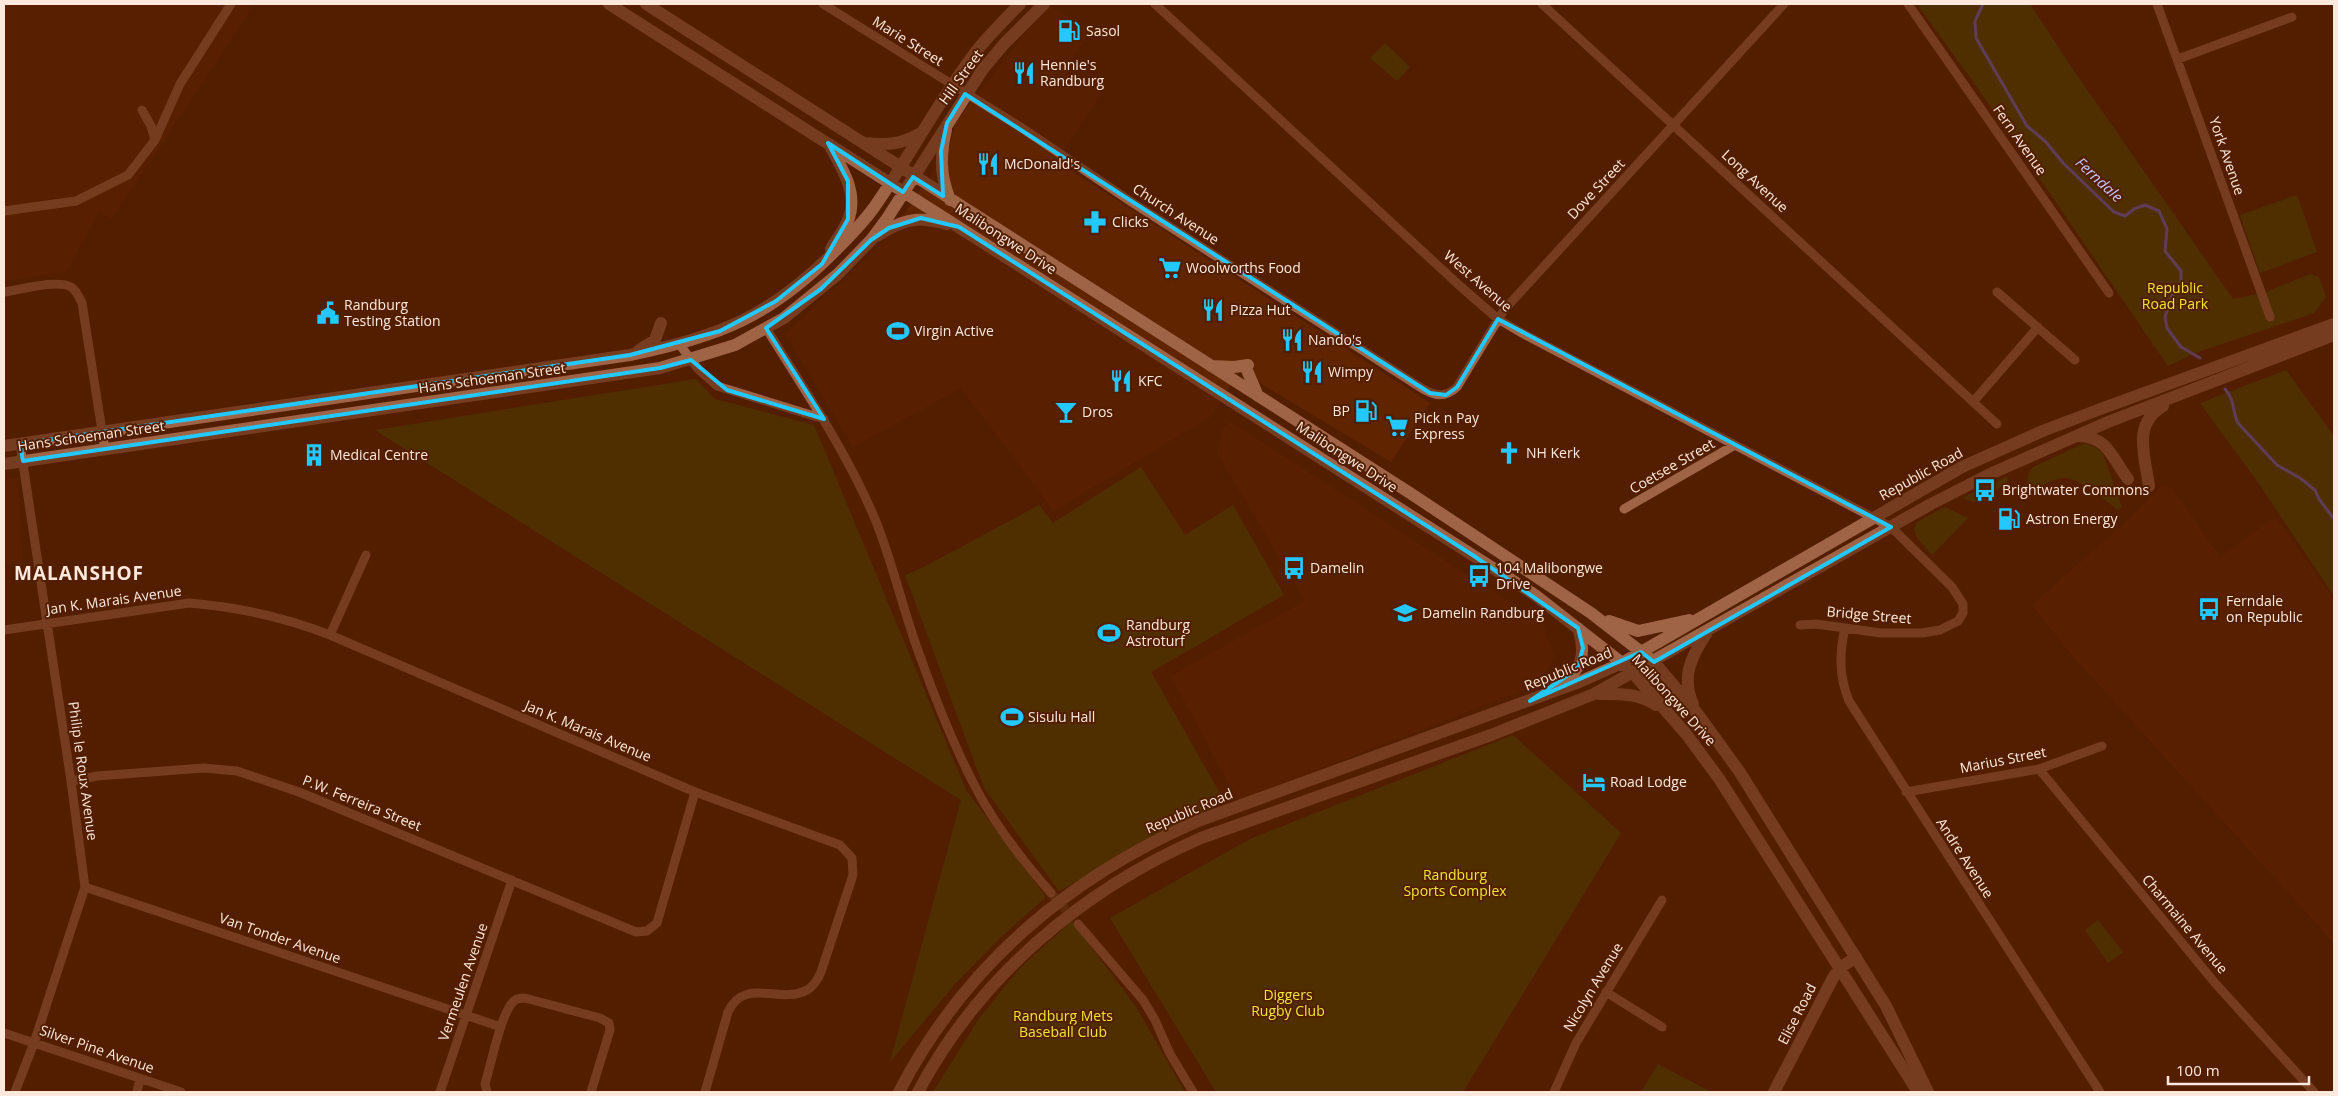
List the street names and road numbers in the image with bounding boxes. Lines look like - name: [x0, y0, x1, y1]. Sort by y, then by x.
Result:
- street label: Marie Street: [869, 11, 947, 70]
- street label: Hill Street: [934, 45, 987, 108]
- street label: Fern Avenue: [1989, 101, 2052, 179]
- street label: York Avenue: [2205, 114, 2250, 198]
- street label: Long Avenue: [1718, 145, 1793, 216]
- street label: Dove Street: [1563, 154, 1629, 223]
- street label: Church Avenue: [1129, 179, 1223, 249]
- street label: Malibongwe Drive: [952, 199, 1061, 279]
- street label: West Avenue: [1440, 246, 1517, 316]
- street label: Hans Schoeman Street: [417, 358, 567, 397]
- street label: Hans Schoeman Street: [16, 416, 166, 455]
- street label: Malibongwe Drive: [1293, 417, 1402, 497]
- street label: Coetsee Street: [1626, 434, 1718, 498]
- street label: Republic Road: [1875, 443, 1966, 504]
- street label: Jan K. Marais Avenue: [43, 581, 183, 619]
- street label: Bridge Street: [1826, 601, 1912, 628]
- street label: Republic Road: [1521, 642, 1615, 695]
- street label: Malibongwe Drive: [1628, 650, 1721, 750]
- street label: Jan K. Marais Avenue: [520, 694, 655, 766]
- street label: Philip le Roux Avenue: [64, 700, 103, 842]
- street label: Marius Street: [1958, 742, 2048, 777]
- street label: P.W. Ferreira Street: [300, 770, 424, 835]
- street label: Republic Road: [1142, 784, 1235, 837]
- street label: Andre Avenue: [1932, 814, 1999, 902]
- street label: Charmaine Avenue: [2138, 870, 2233, 977]
- street label: Van Tonder Avenue: [217, 908, 344, 967]
- street label: Vermeulen Avenue: [433, 920, 492, 1043]
- street label: Nicolyn Avenue: [1558, 939, 1627, 1035]
- street label: Elise Road: [1773, 980, 1820, 1048]
- street label: Silver Pine Avenue: [37, 1020, 157, 1077]

